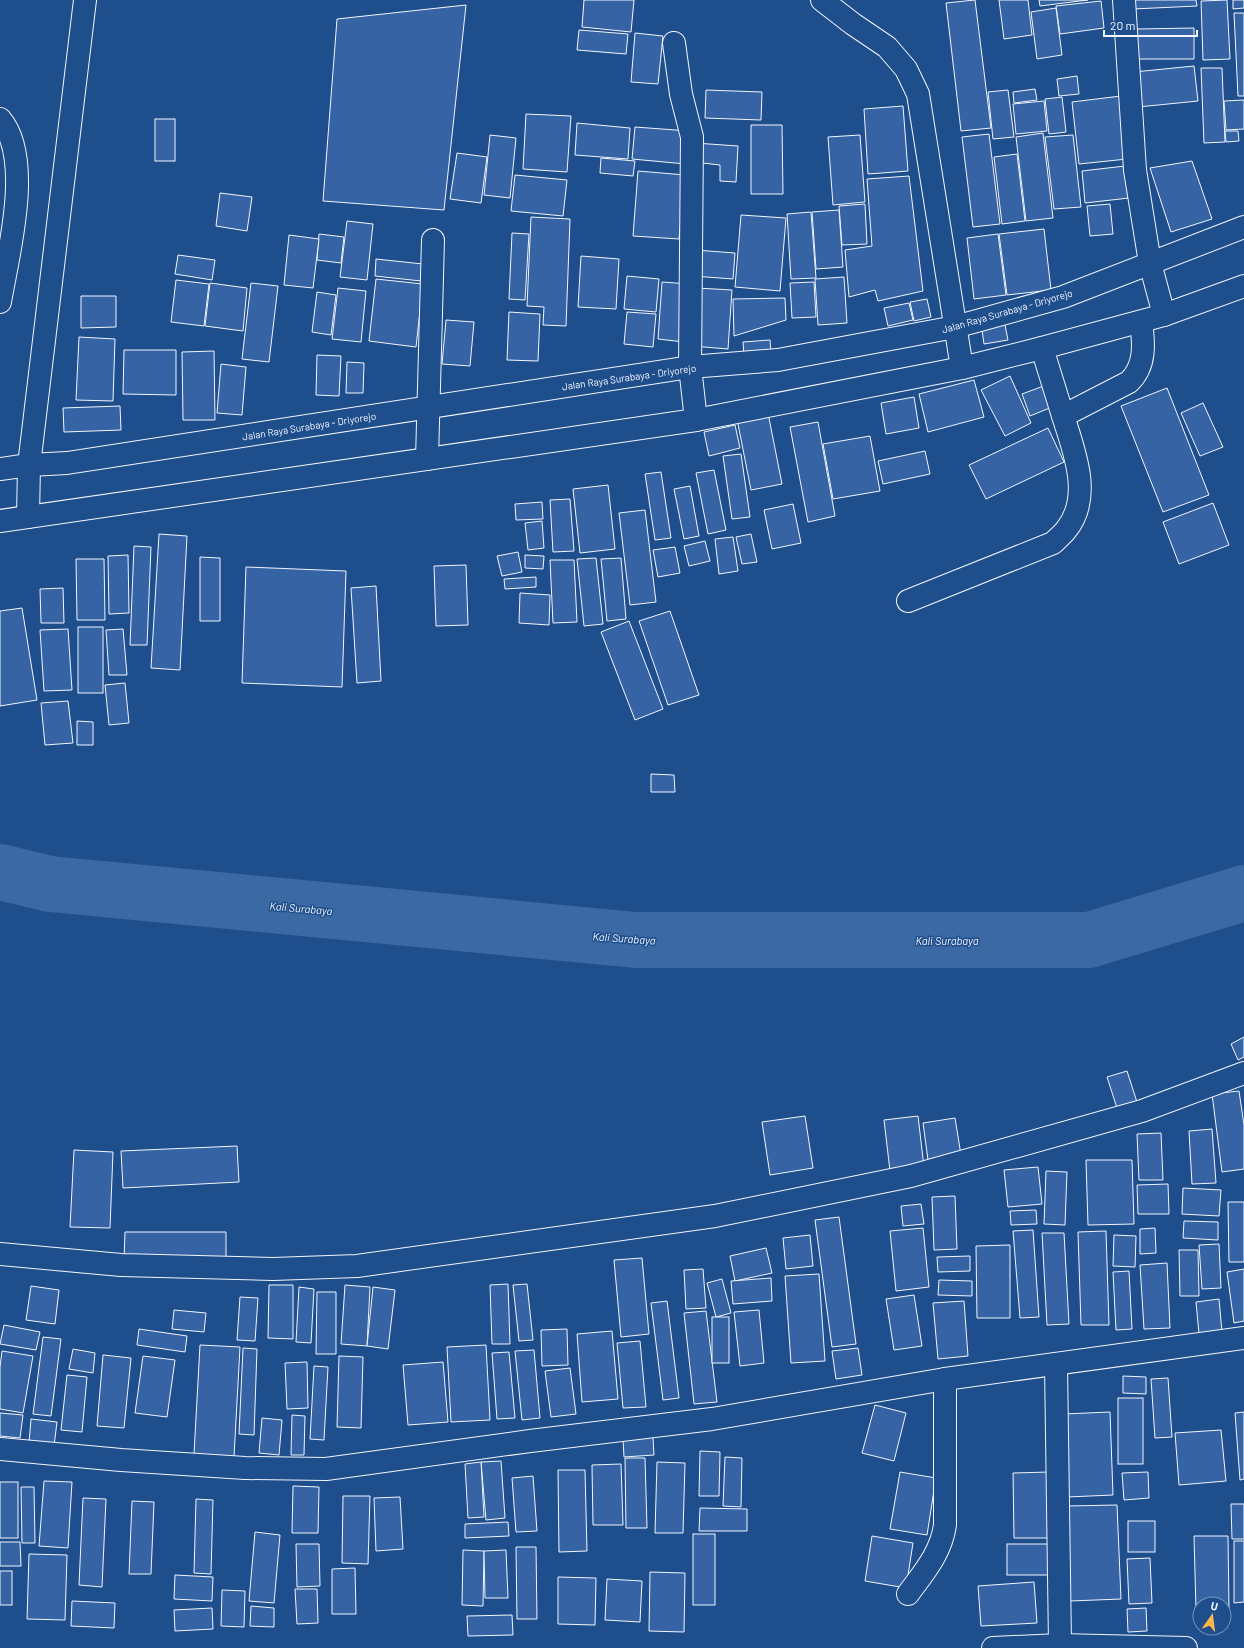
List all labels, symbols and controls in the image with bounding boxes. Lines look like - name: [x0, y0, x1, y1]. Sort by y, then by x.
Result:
- scale bar: [1104, 12, 1197, 38]
- text: 20 m: [1110, 18, 1136, 32]
- street label: Jalan Raya Surabaya - Driyorejo: [940, 287, 1074, 335]
- street label: Jalan Raya Surabaya - Driyorejo: [561, 362, 697, 392]
- street label: Jalan Raya Surabaya - Driyorejo: [241, 409, 377, 443]
- water label: Kali Surabaya: [269, 899, 333, 917]
- water label: Kali Surabaya: [592, 929, 656, 947]
- water label: Kali Surabaya: [915, 934, 979, 947]
- north arrow: [1192, 1596, 1232, 1636]
- text: U: [1210, 1599, 1220, 1613]

